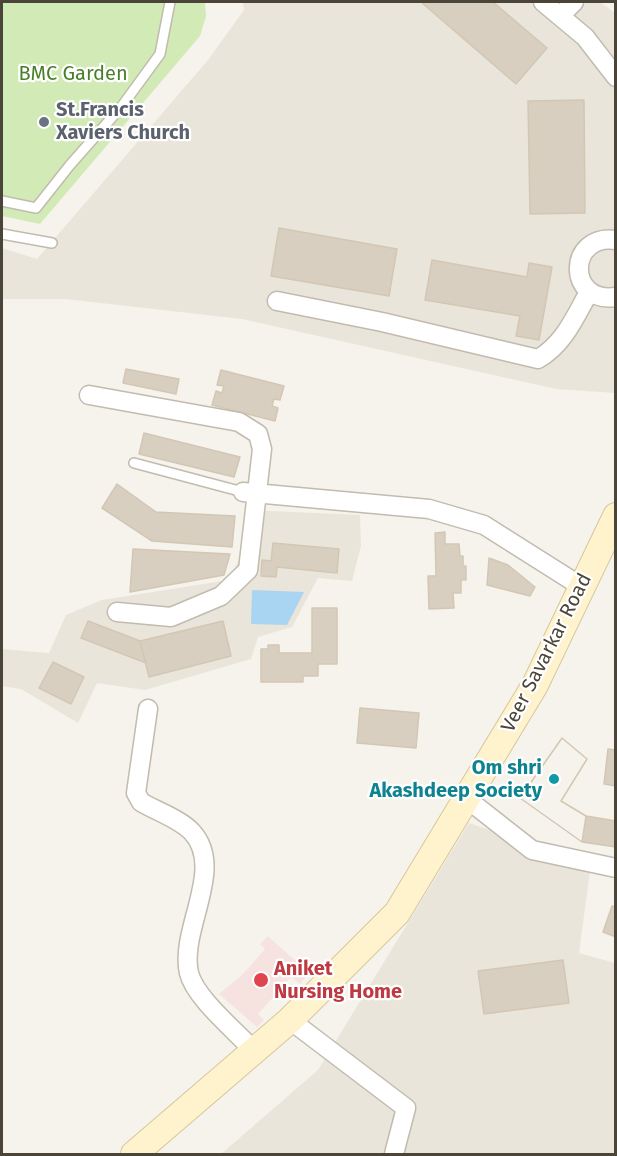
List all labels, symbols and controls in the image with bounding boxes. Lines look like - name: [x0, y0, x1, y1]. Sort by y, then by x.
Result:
- park label: BMC Garden: [18, 62, 128, 86]
- place label: St.Francis Xaviers Church: [56, 98, 190, 145]
- marker: St.Francis Xaviers Church: [37, 115, 51, 129]
- street label: Veer Savarkar Road: [497, 570, 597, 736]
- place label: Om shri Akashdeep Society: [369, 756, 542, 803]
- marker: Om shri Akashdeep Society: [547, 772, 561, 786]
- place label: Aniket Nursing Home: [274, 957, 402, 1004]
- marker: Aniket Nursing Home: [252, 971, 270, 989]

